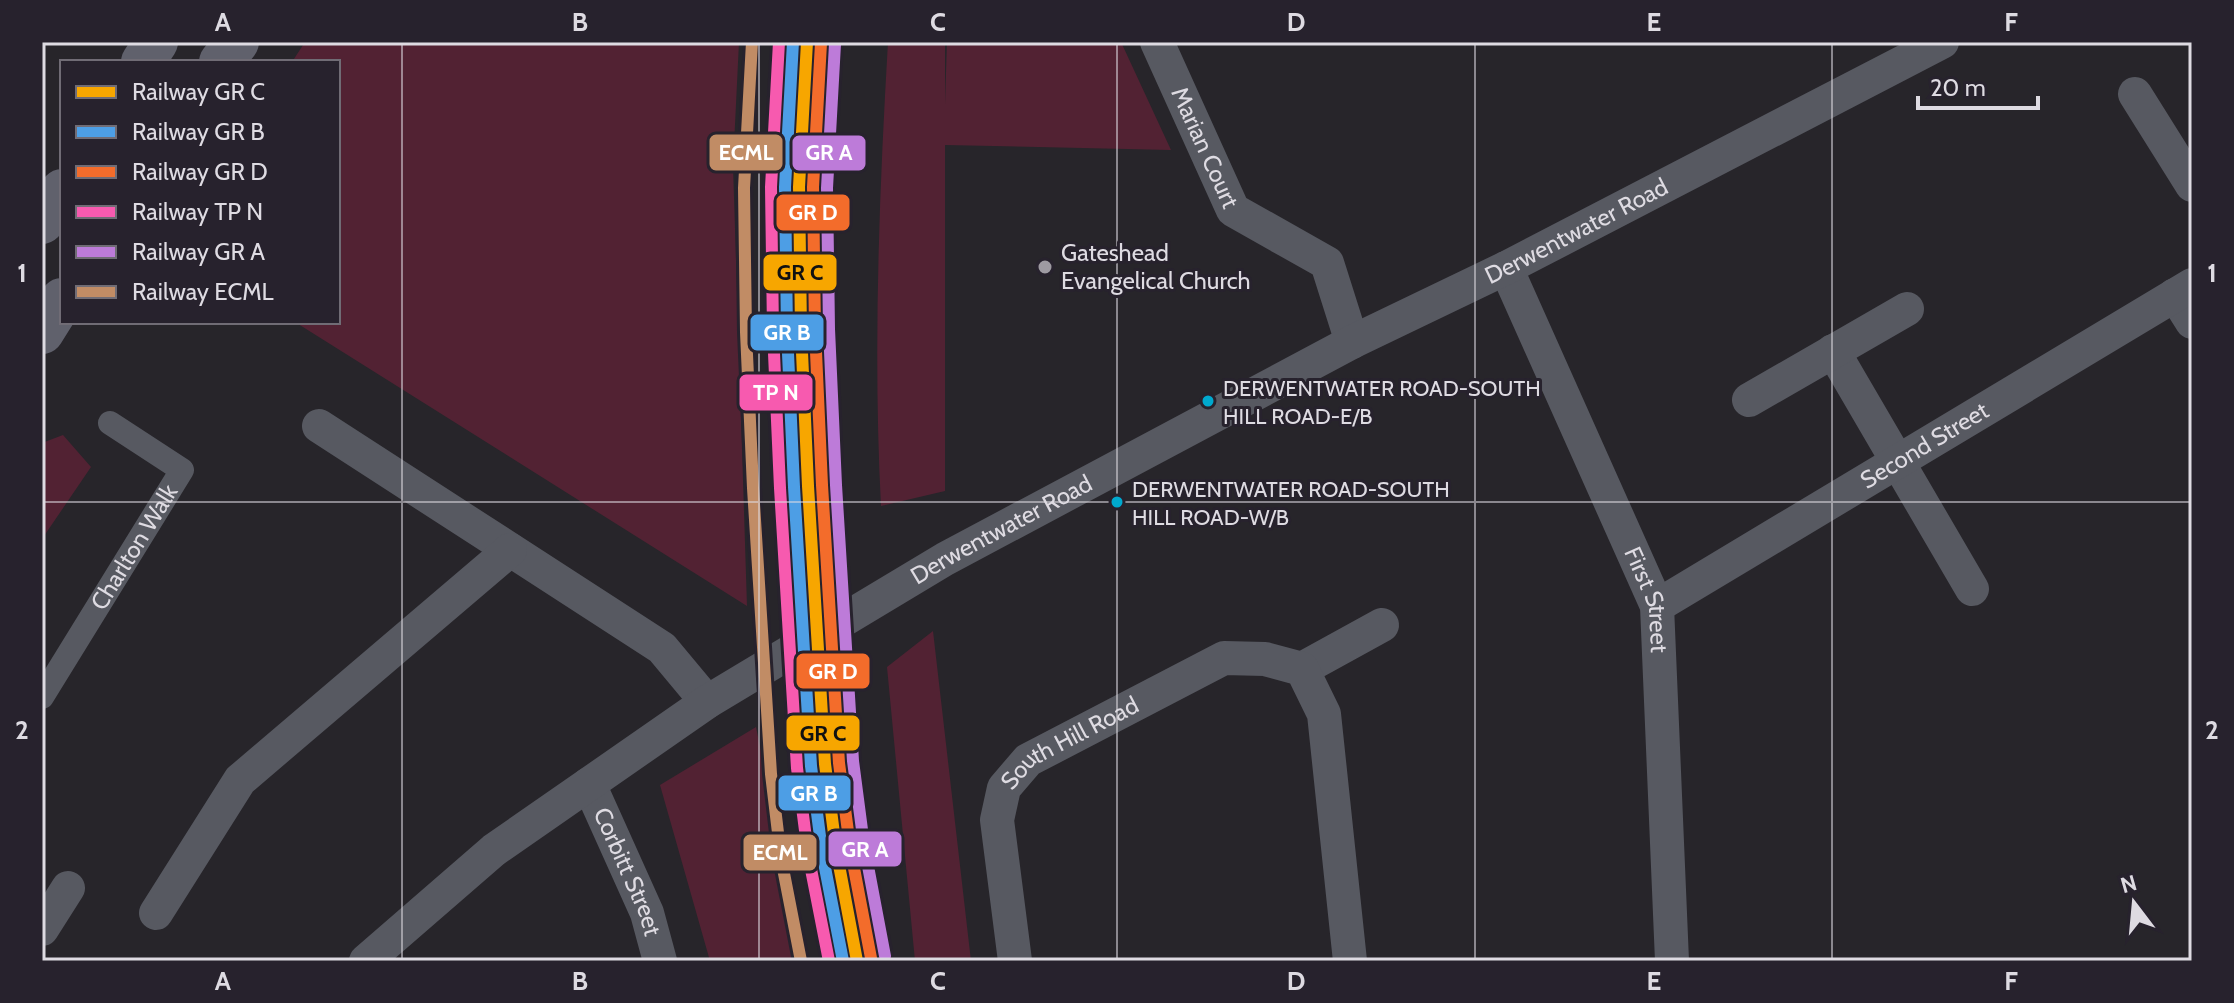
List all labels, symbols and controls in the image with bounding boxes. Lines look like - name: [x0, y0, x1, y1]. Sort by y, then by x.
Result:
- text: A: [215, 6, 232, 38]
- text: B: [572, 6, 588, 38]
- text: C: [930, 6, 946, 38]
- text: D: [1287, 6, 1305, 38]
- text: E: [1647, 6, 1661, 38]
- text: F: [2004, 6, 2018, 38]
- legend: [60, 60, 340, 324]
- scale bar: [1918, 60, 2038, 110]
- text: 20 m: [1930, 73, 1986, 102]
- text: Railway GR C: [132, 77, 265, 106]
- street label: Marian Court: [1165, 82, 1245, 213]
- text: Railway GR B: [132, 117, 265, 146]
- line badge: ECML: [708, 133, 784, 172]
- line badge: GR A: [791, 134, 867, 172]
- text: ECML: [719, 139, 773, 166]
- text: GR A: [805, 139, 853, 166]
- text: Railway GR D: [132, 157, 268, 186]
- street label: Derwentwater Road: [1480, 172, 1673, 290]
- line badge: GR D: [775, 193, 851, 232]
- text: Railway TP N: [132, 197, 263, 226]
- text: GR D: [788, 199, 838, 226]
- text: Railway GR A: [132, 237, 265, 266]
- place label: Gateshead Evangelical Church: [1061, 238, 1251, 295]
- line badge: GR C: [762, 253, 838, 292]
- text: 1: [17, 257, 27, 289]
- text: 1: [2207, 257, 2217, 289]
- marker: Gateshead Evangelical Church: [1036, 258, 1054, 276]
- text: GR C: [777, 259, 823, 286]
- text: Railway ECML: [132, 277, 274, 306]
- line badge: GR B: [749, 313, 825, 352]
- text: GR B: [763, 319, 811, 346]
- line badge: TP N: [738, 373, 814, 412]
- place label: DERWENTWATER ROAD-SOUTH HILL ROAD-E/B: [1223, 375, 1541, 430]
- text: TP N: [753, 379, 799, 406]
- marker: DERWENTWATER ROAD-SOUTH HILL ROAD-E/B: [1200, 393, 1216, 409]
- street label: Second Street: [1855, 396, 1994, 495]
- street label: Derwentwater Road: [905, 468, 1097, 590]
- place label: DERWENTWATER ROAD-SOUTH HILL ROAD-W/B: [1132, 476, 1450, 531]
- street label: Charlton Walk: [84, 479, 184, 615]
- marker: DERWENTWATER ROAD-SOUTH HILL ROAD-W/B: [1109, 494, 1125, 510]
- street label: First Street: [1618, 542, 1674, 653]
- line badge: GR D: [795, 652, 871, 690]
- text: GR D: [808, 658, 858, 685]
- street label: South Hill Road: [994, 690, 1143, 795]
- text: 2: [15, 714, 29, 746]
- line badge: GR C: [785, 714, 861, 752]
- text: 2: [2205, 714, 2219, 746]
- text: GR C: [800, 720, 846, 747]
- line badge: GR B: [777, 774, 852, 812]
- text: GR B: [790, 780, 838, 807]
- street label: Corbitt Street: [588, 803, 668, 939]
- line badge: GR A: [827, 830, 903, 868]
- line badge: ECML: [742, 833, 818, 872]
- text: GR A: [841, 836, 889, 863]
- text: ECML: [753, 839, 807, 866]
- north arrow: [2094, 863, 2174, 943]
- text: N: [2117, 869, 2140, 899]
- text: A: [215, 965, 232, 997]
- text: B: [572, 965, 588, 997]
- text: C: [930, 965, 946, 997]
- text: D: [1287, 965, 1305, 997]
- text: E: [1647, 965, 1661, 997]
- text: F: [2004, 965, 2018, 997]

